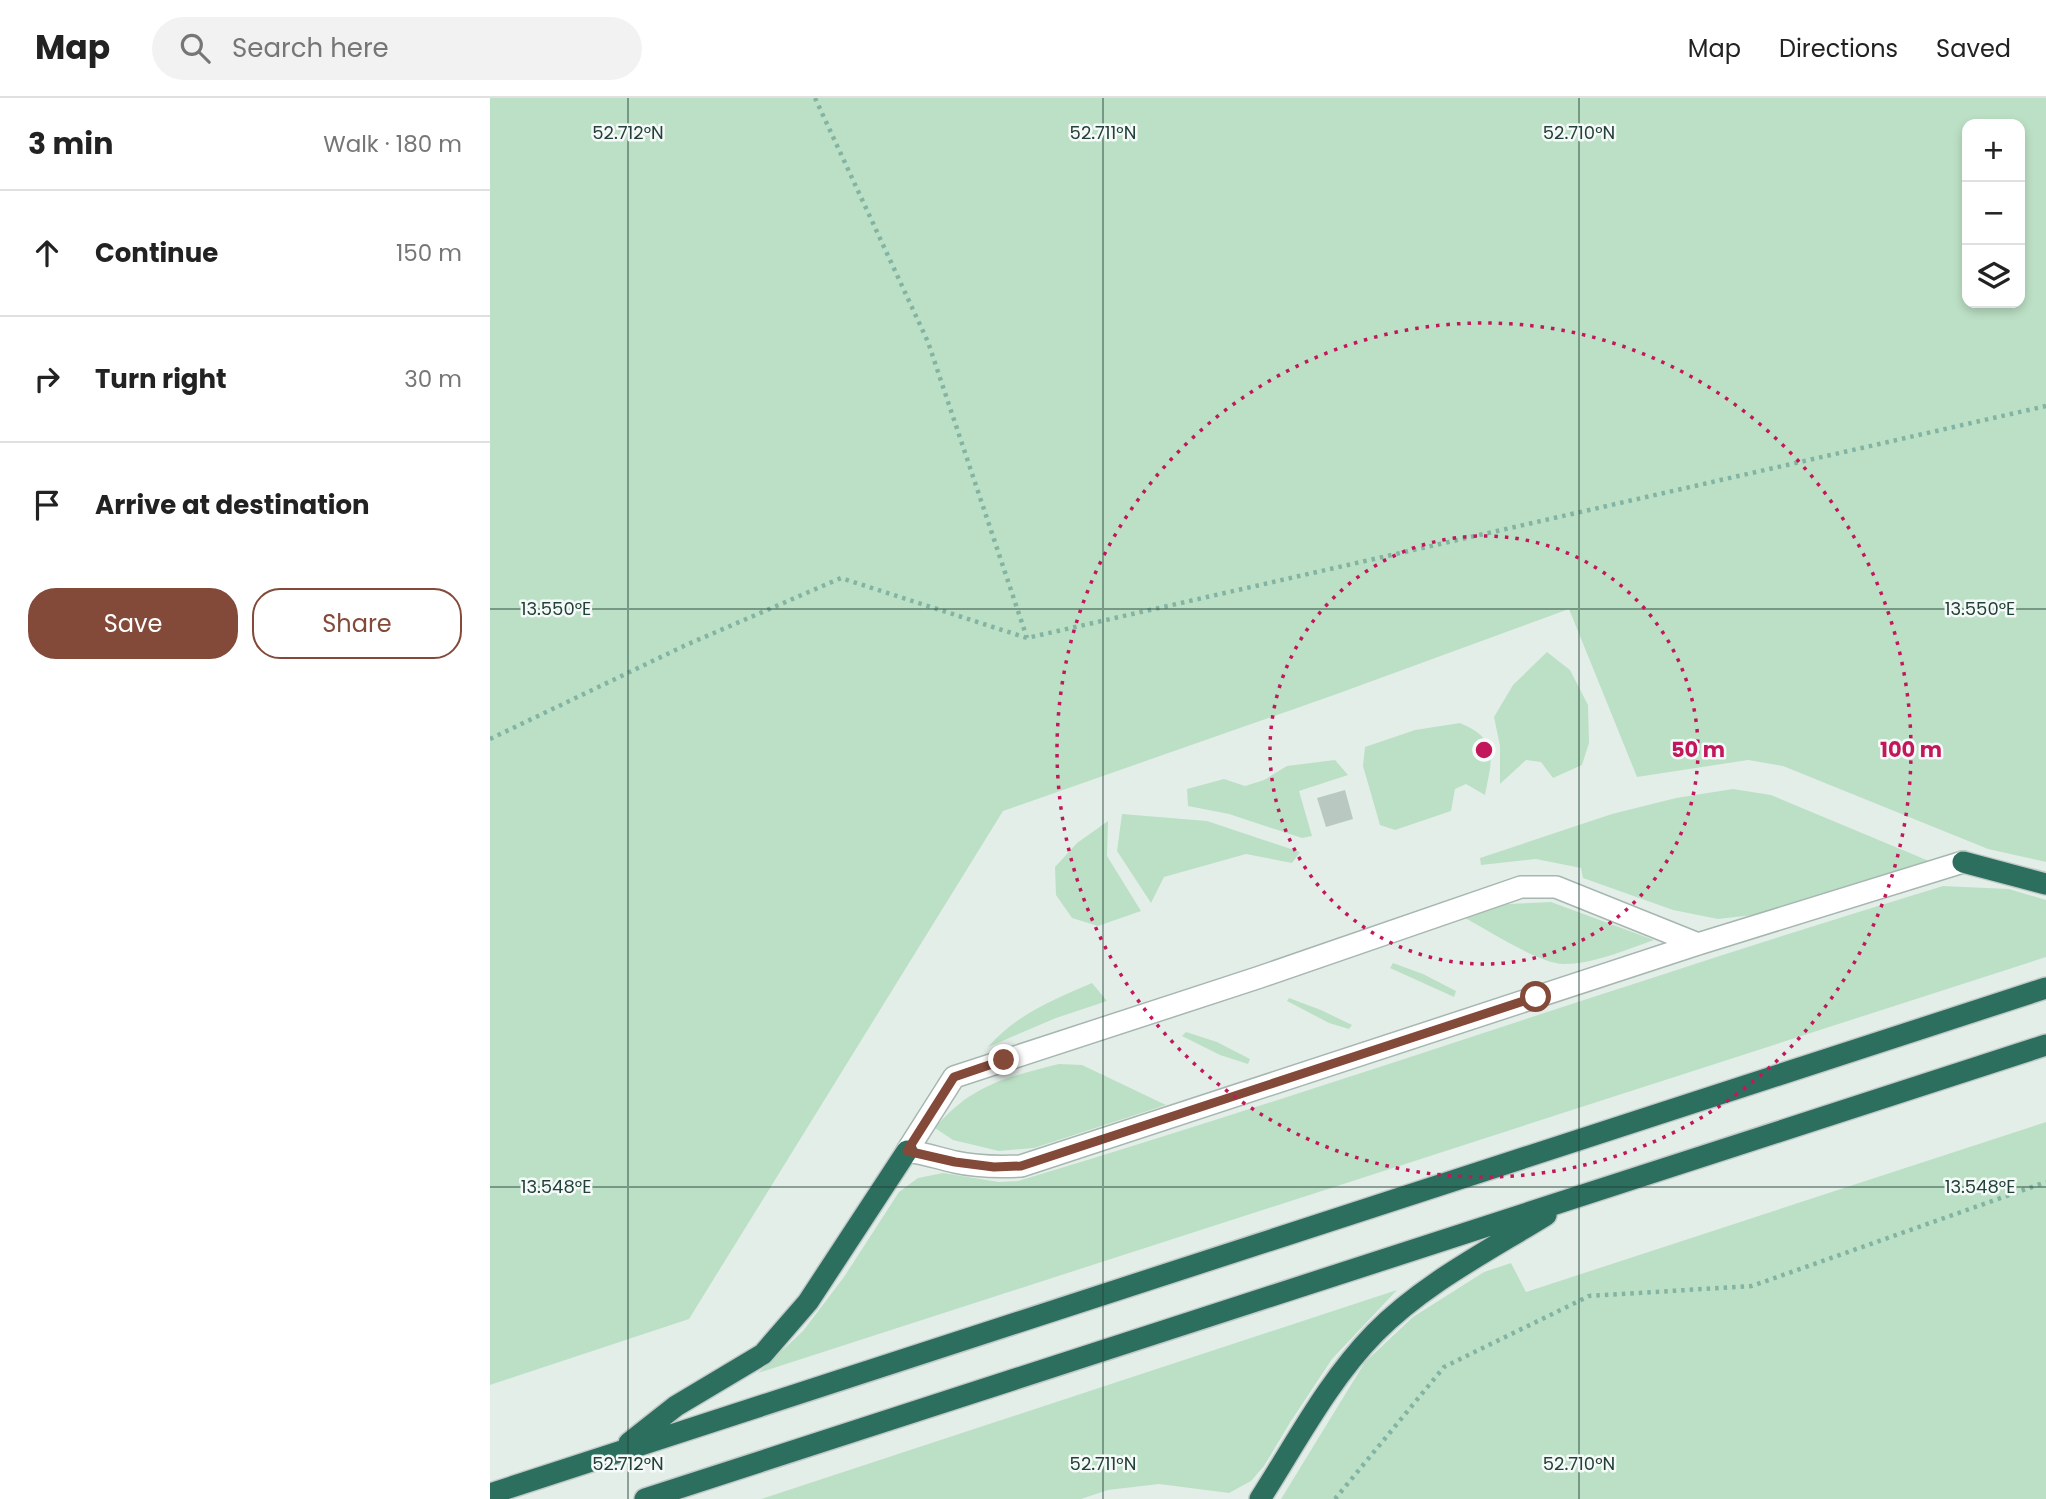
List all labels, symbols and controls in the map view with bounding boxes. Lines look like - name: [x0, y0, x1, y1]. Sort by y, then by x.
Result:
- search box: [152, 17, 642, 80]
- text: Map: [35, 24, 110, 71]
- icon: search: [176, 29, 214, 67]
- text: Search here: [232, 30, 389, 66]
- text: Map: [1688, 32, 1741, 65]
- text: Directions: [1779, 32, 1898, 65]
- text: Saved: [1936, 32, 2011, 65]
- map controls: [1962, 119, 2025, 308]
- button: +: [1962, 119, 2025, 182]
- text: 52.712°N: [592, 120, 664, 145]
- text: 52.711°N: [1070, 120, 1136, 145]
- text: 52.710°N: [1543, 120, 1615, 145]
- text: 3 min: [28, 122, 113, 165]
- text: Walk · 180 m: [323, 128, 462, 160]
- button: −: [1962, 182, 2025, 245]
- icon: ahead: [28, 234, 66, 272]
- text: Continue: [95, 235, 218, 271]
- text: 150 m: [396, 237, 462, 269]
- button: layers: [1962, 245, 2025, 308]
- icon: right: [28, 360, 66, 398]
- text: Turn right: [95, 361, 227, 397]
- text: 30 m: [404, 363, 462, 395]
- icon: arrive: [28, 486, 66, 524]
- text: Arrive at destination: [95, 487, 370, 523]
- button: Save: [28, 588, 238, 659]
- button: Share: [252, 588, 462, 659]
- text: 13.550°E: [521, 596, 591, 621]
- text: 13.550°E: [1945, 596, 2015, 621]
- text: 50 m: [1671, 735, 1725, 764]
- text: 100 m: [1880, 735, 1942, 764]
- centre of rings: [1472, 738, 1496, 762]
- route start: [1520, 981, 1551, 1012]
- route end: [988, 1044, 1019, 1075]
- text: 13.548°E: [521, 1174, 591, 1199]
- text: 13.548°E: [1945, 1174, 2015, 1199]
- text: 52.712°N: [592, 1451, 664, 1476]
- text: 52.711°N: [1070, 1451, 1136, 1476]
- text: 52.710°N: [1543, 1451, 1615, 1476]

